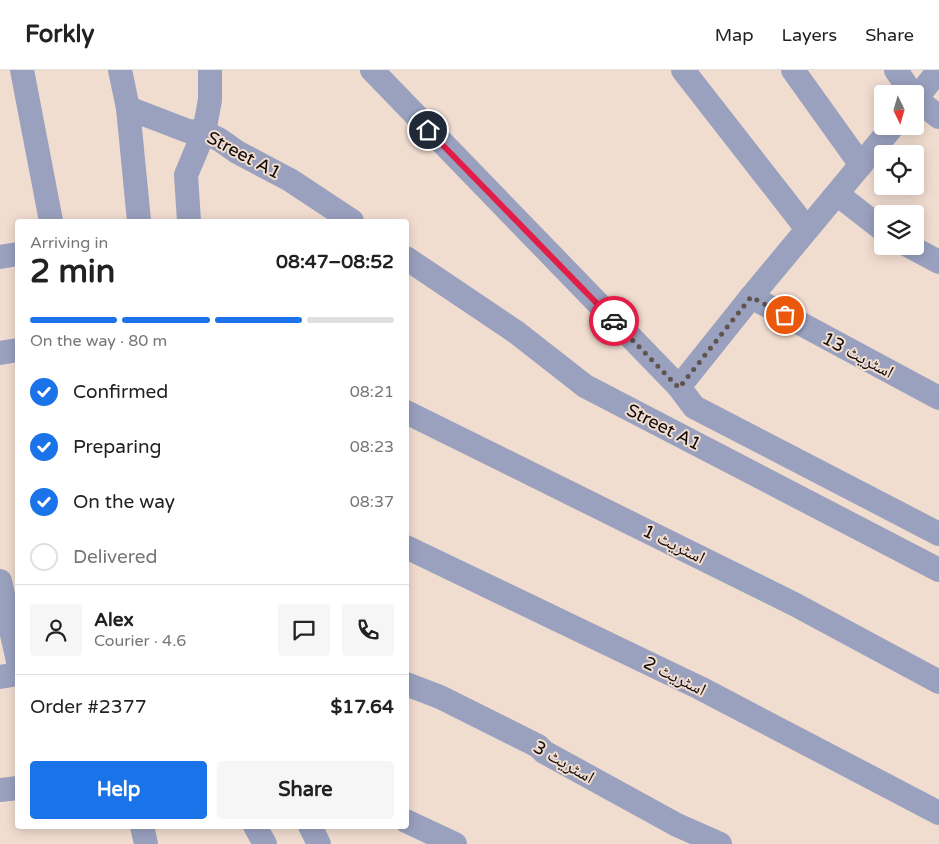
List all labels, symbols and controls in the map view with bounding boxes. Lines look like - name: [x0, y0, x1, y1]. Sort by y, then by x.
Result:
- text: Forkly: [25, 20, 94, 49]
- text: Map: [715, 24, 754, 46]
- text: Layers: [782, 24, 837, 46]
- text: Share: [865, 24, 914, 46]
- north arrow: [874, 85, 924, 135]
- map controls: [874, 85, 924, 255]
- pin: [407, 109, 449, 151]
- icon: home: [414, 116, 442, 144]
- street label: Street A1: [203, 126, 285, 184]
- button: locate: [874, 145, 924, 195]
- button: layers: [874, 205, 924, 255]
- text: Arriving in: [30, 233, 108, 253]
- text: 08:47–08:52: [276, 251, 394, 273]
- text: 2 min: [30, 253, 115, 291]
- pin: [764, 294, 806, 336]
- courier: [589, 296, 639, 346]
- icon: bag: [771, 301, 799, 329]
- icon: car: [600, 307, 628, 335]
- street label: اسٹریٹ 13: [818, 327, 898, 383]
- text: On the way · 80 m: [30, 331, 167, 351]
- icon: check: [30, 378, 58, 406]
- text: Confirmed: [73, 381, 168, 403]
- text: 08:21: [350, 382, 394, 402]
- street label: Street A1: [623, 399, 705, 455]
- icon: check: [30, 433, 58, 461]
- text: Preparing: [73, 436, 162, 458]
- text: 08:23: [350, 437, 394, 457]
- icon: check: [30, 488, 58, 516]
- text: On the way: [73, 491, 175, 513]
- text: 08:37: [350, 492, 394, 512]
- street label: اسٹریٹ 1: [639, 519, 709, 569]
- text: Delivered: [73, 546, 158, 568]
- button: person: [30, 604, 82, 656]
- button: chat: [278, 604, 330, 656]
- button: phone: [342, 604, 394, 656]
- text: Alex: [94, 609, 134, 631]
- text: Courier · 4.6: [94, 631, 186, 651]
- street label: اسٹریٹ 2: [640, 651, 710, 701]
- text: Order #2377: [30, 696, 147, 718]
- text: $17.64: [331, 696, 394, 718]
- street label: اسٹریٹ 3: [530, 736, 598, 788]
- button: Help: [30, 761, 207, 819]
- button: Share: [217, 761, 394, 819]

